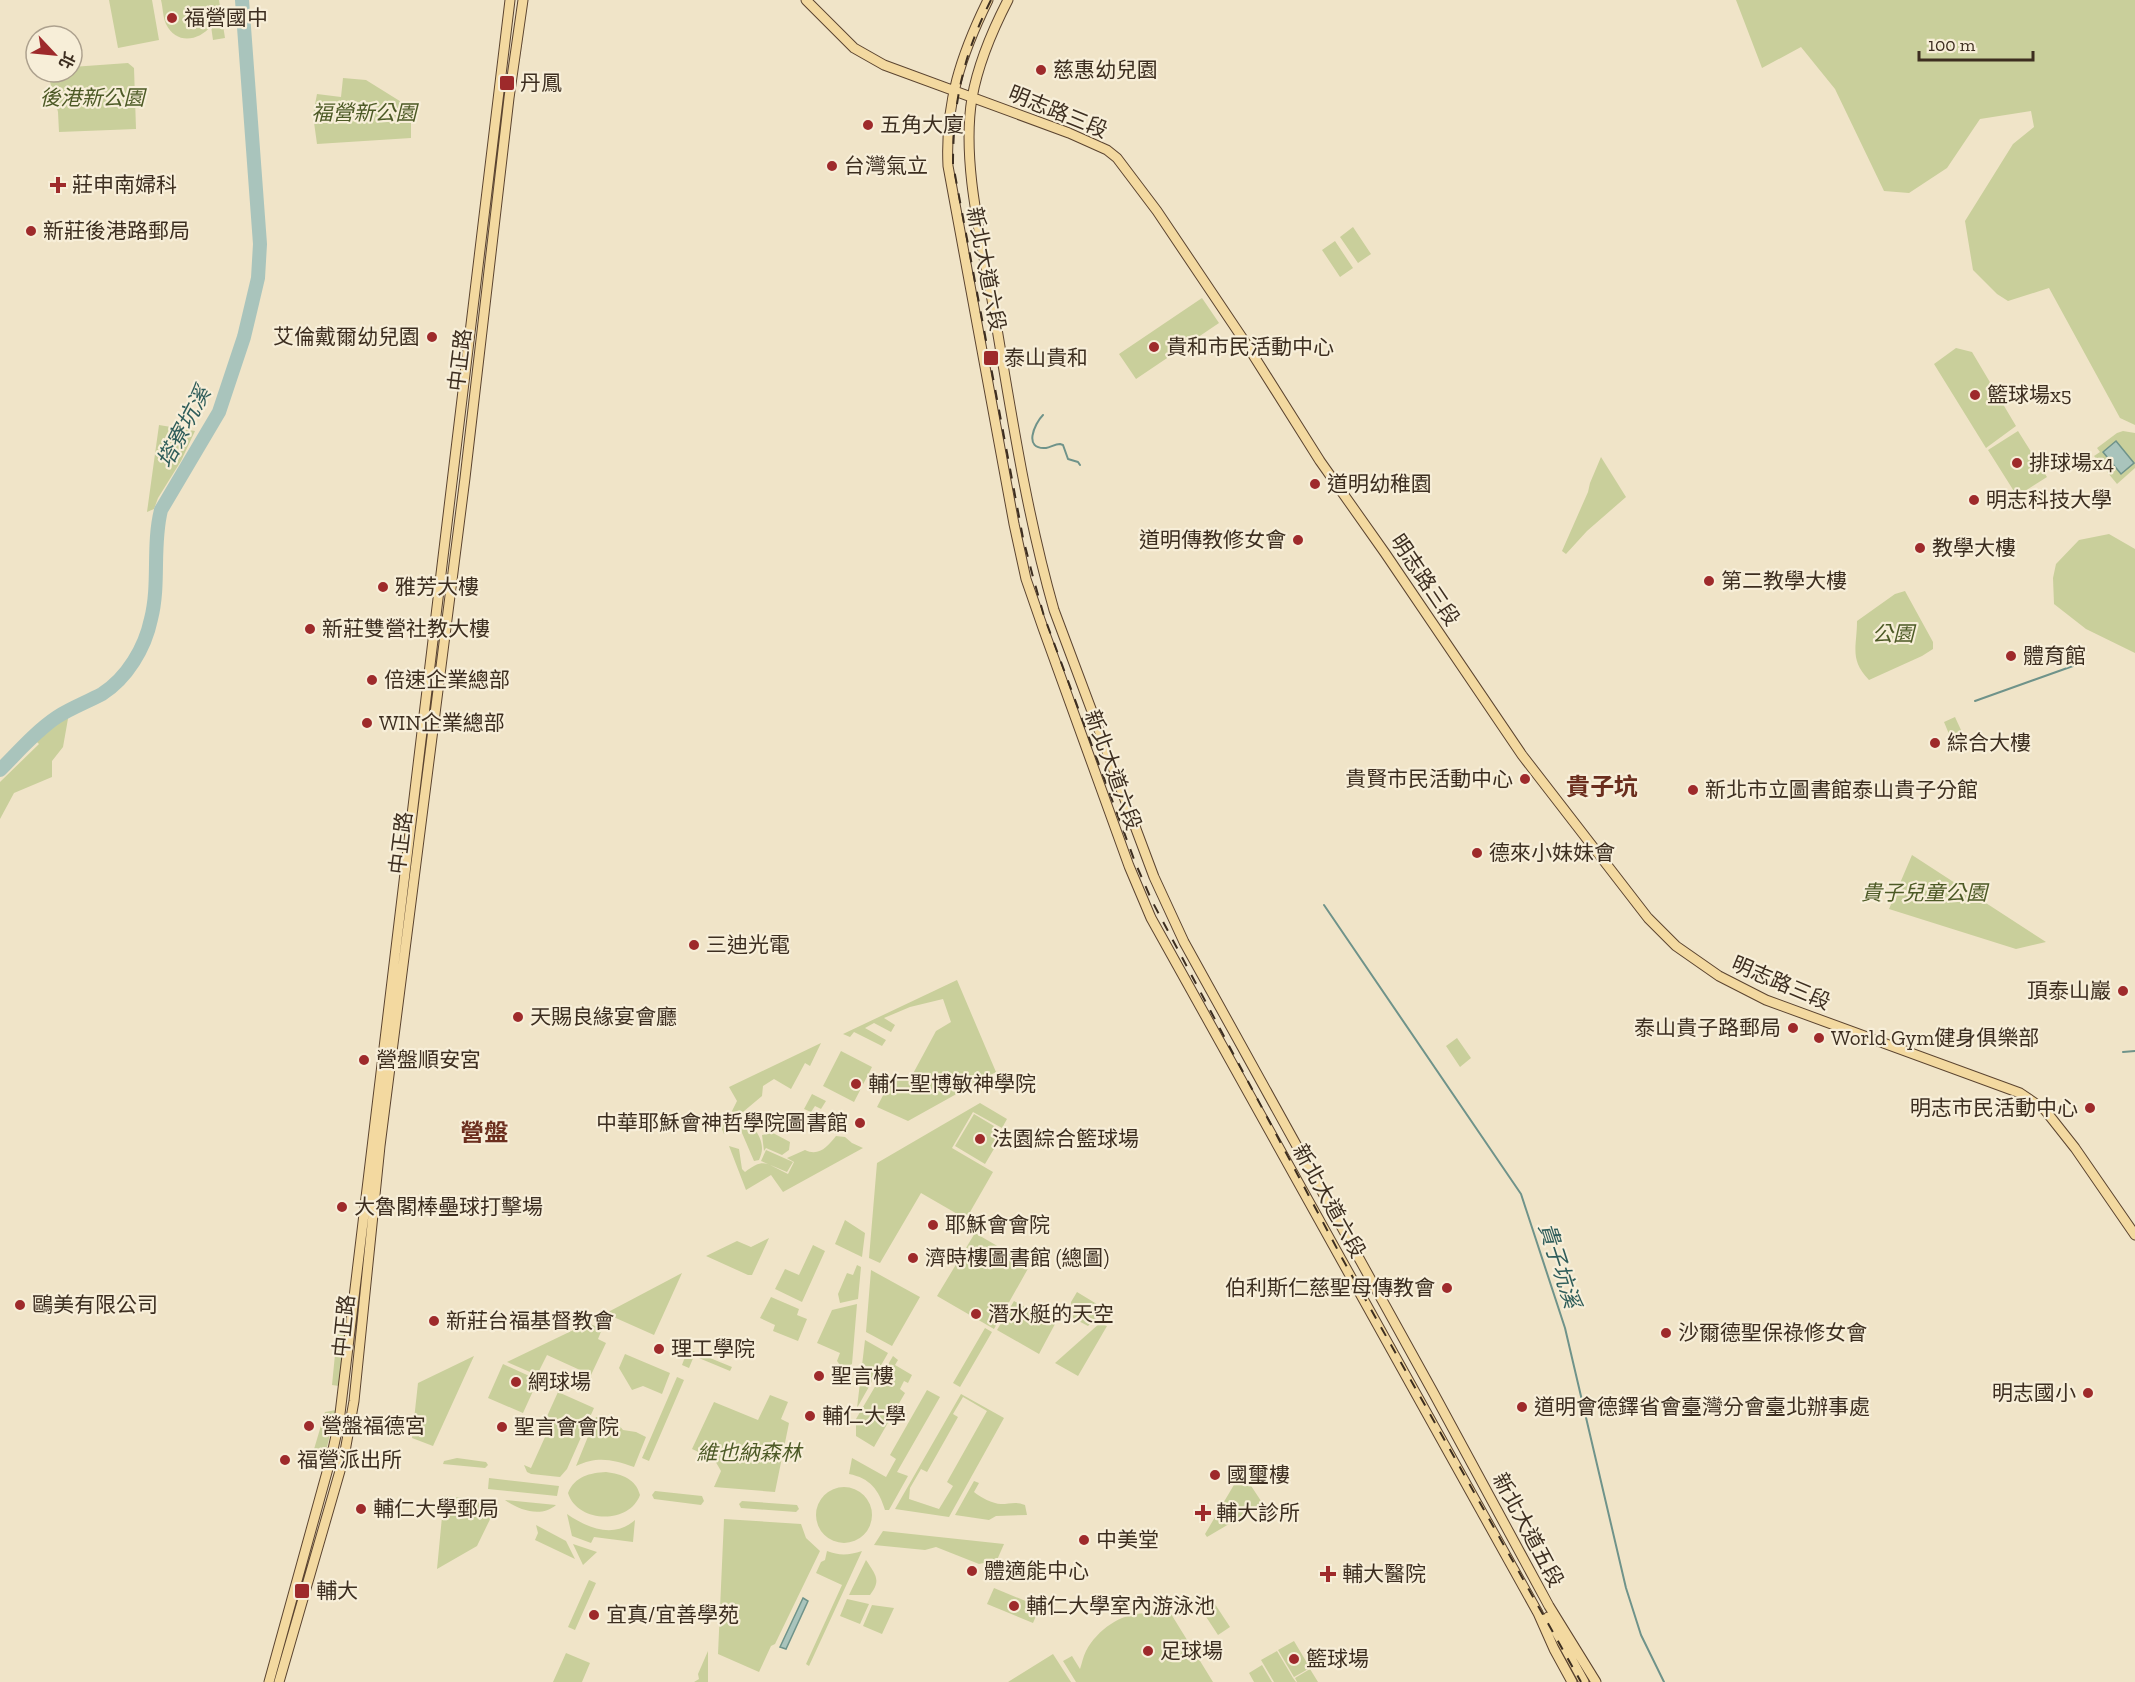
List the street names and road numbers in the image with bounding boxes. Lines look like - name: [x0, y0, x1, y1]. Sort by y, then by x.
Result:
- street label: 明志路三段: [1005, 80, 1112, 143]
- street label: 新北大道六段: [962, 205, 1011, 333]
- street label: 中正路: [443, 327, 476, 393]
- street label: 明志路三段: [1386, 529, 1465, 630]
- street label: 新北大道六段: [1080, 706, 1147, 833]
- street label: 中正路: [384, 810, 417, 876]
- street label: 明志路三段: [1728, 951, 1834, 1015]
- street label: 新北大道六段: [1288, 1140, 1371, 1262]
- street label: 中正路: [328, 1293, 359, 1359]
- street label: 新北大道五段: [1488, 1468, 1569, 1591]

